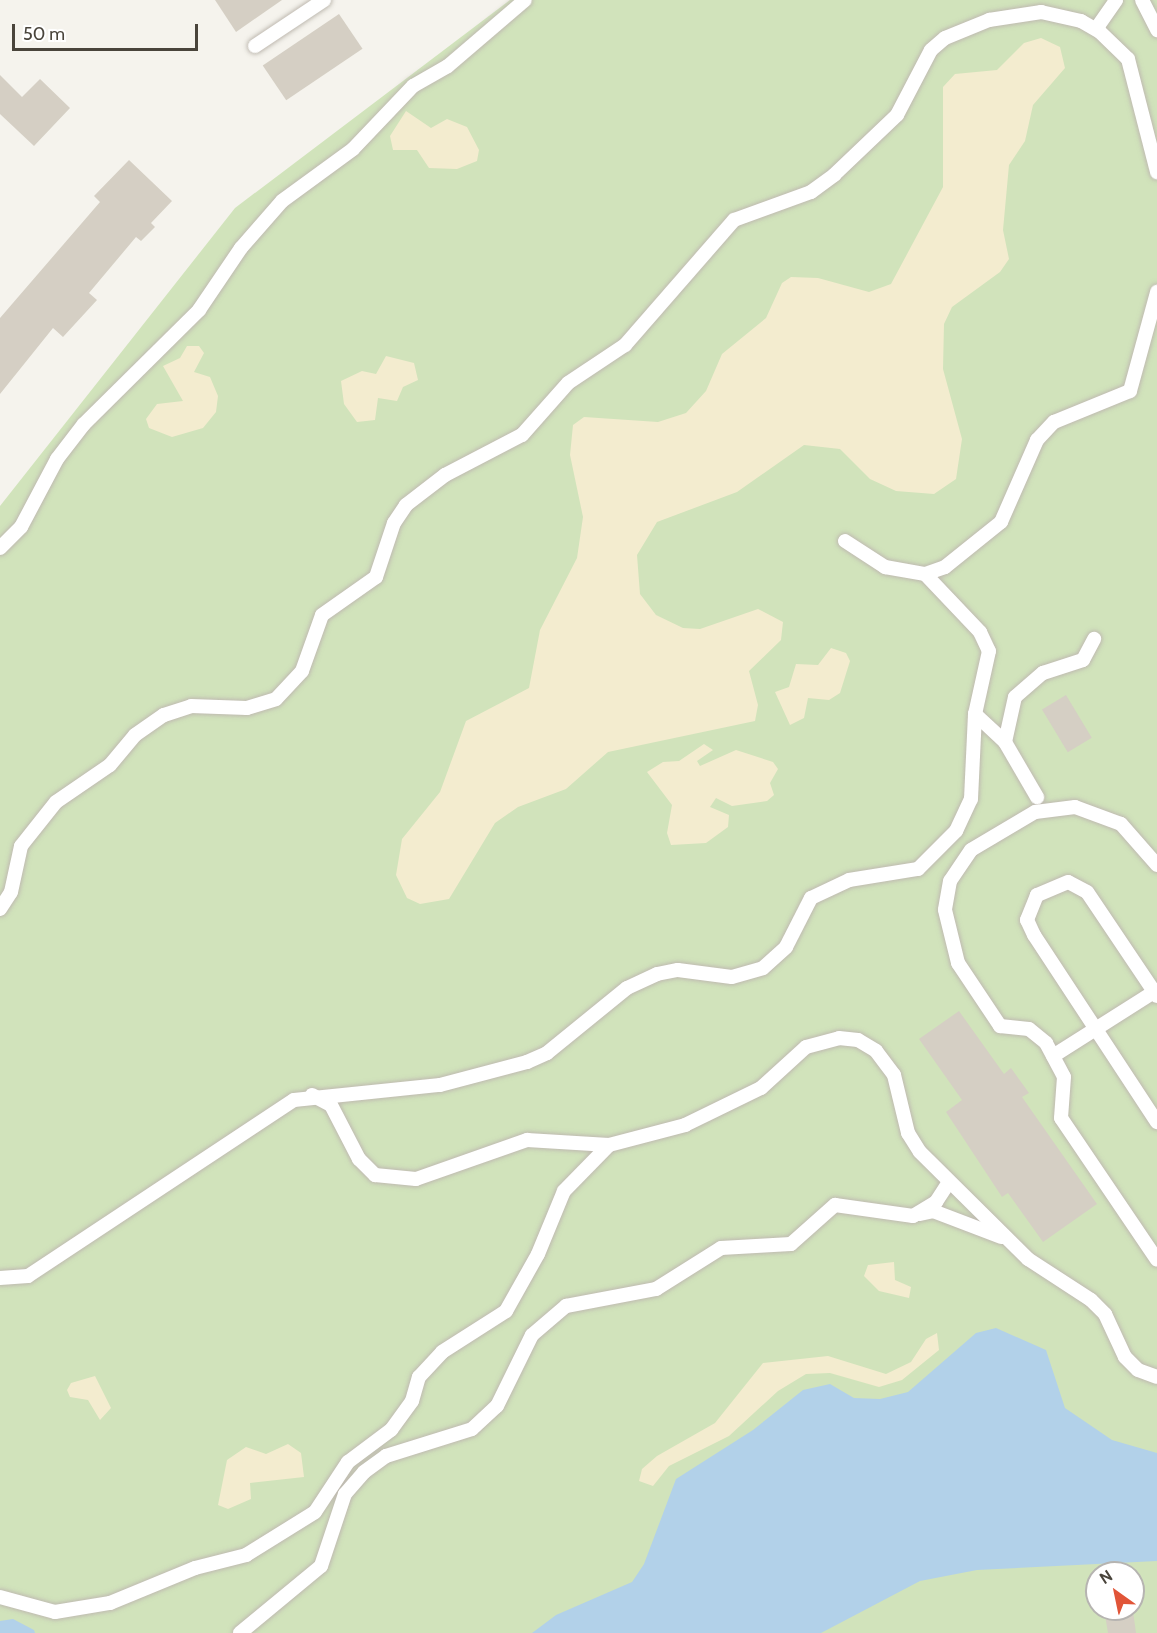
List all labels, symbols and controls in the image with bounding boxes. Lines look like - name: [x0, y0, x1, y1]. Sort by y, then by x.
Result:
- scale bar: [15, 12, 201, 50]
- text: 50 m: [23, 23, 65, 45]
- north arrow: [1085, 1561, 1145, 1621]
- text: N: [1096, 1566, 1116, 1588]

